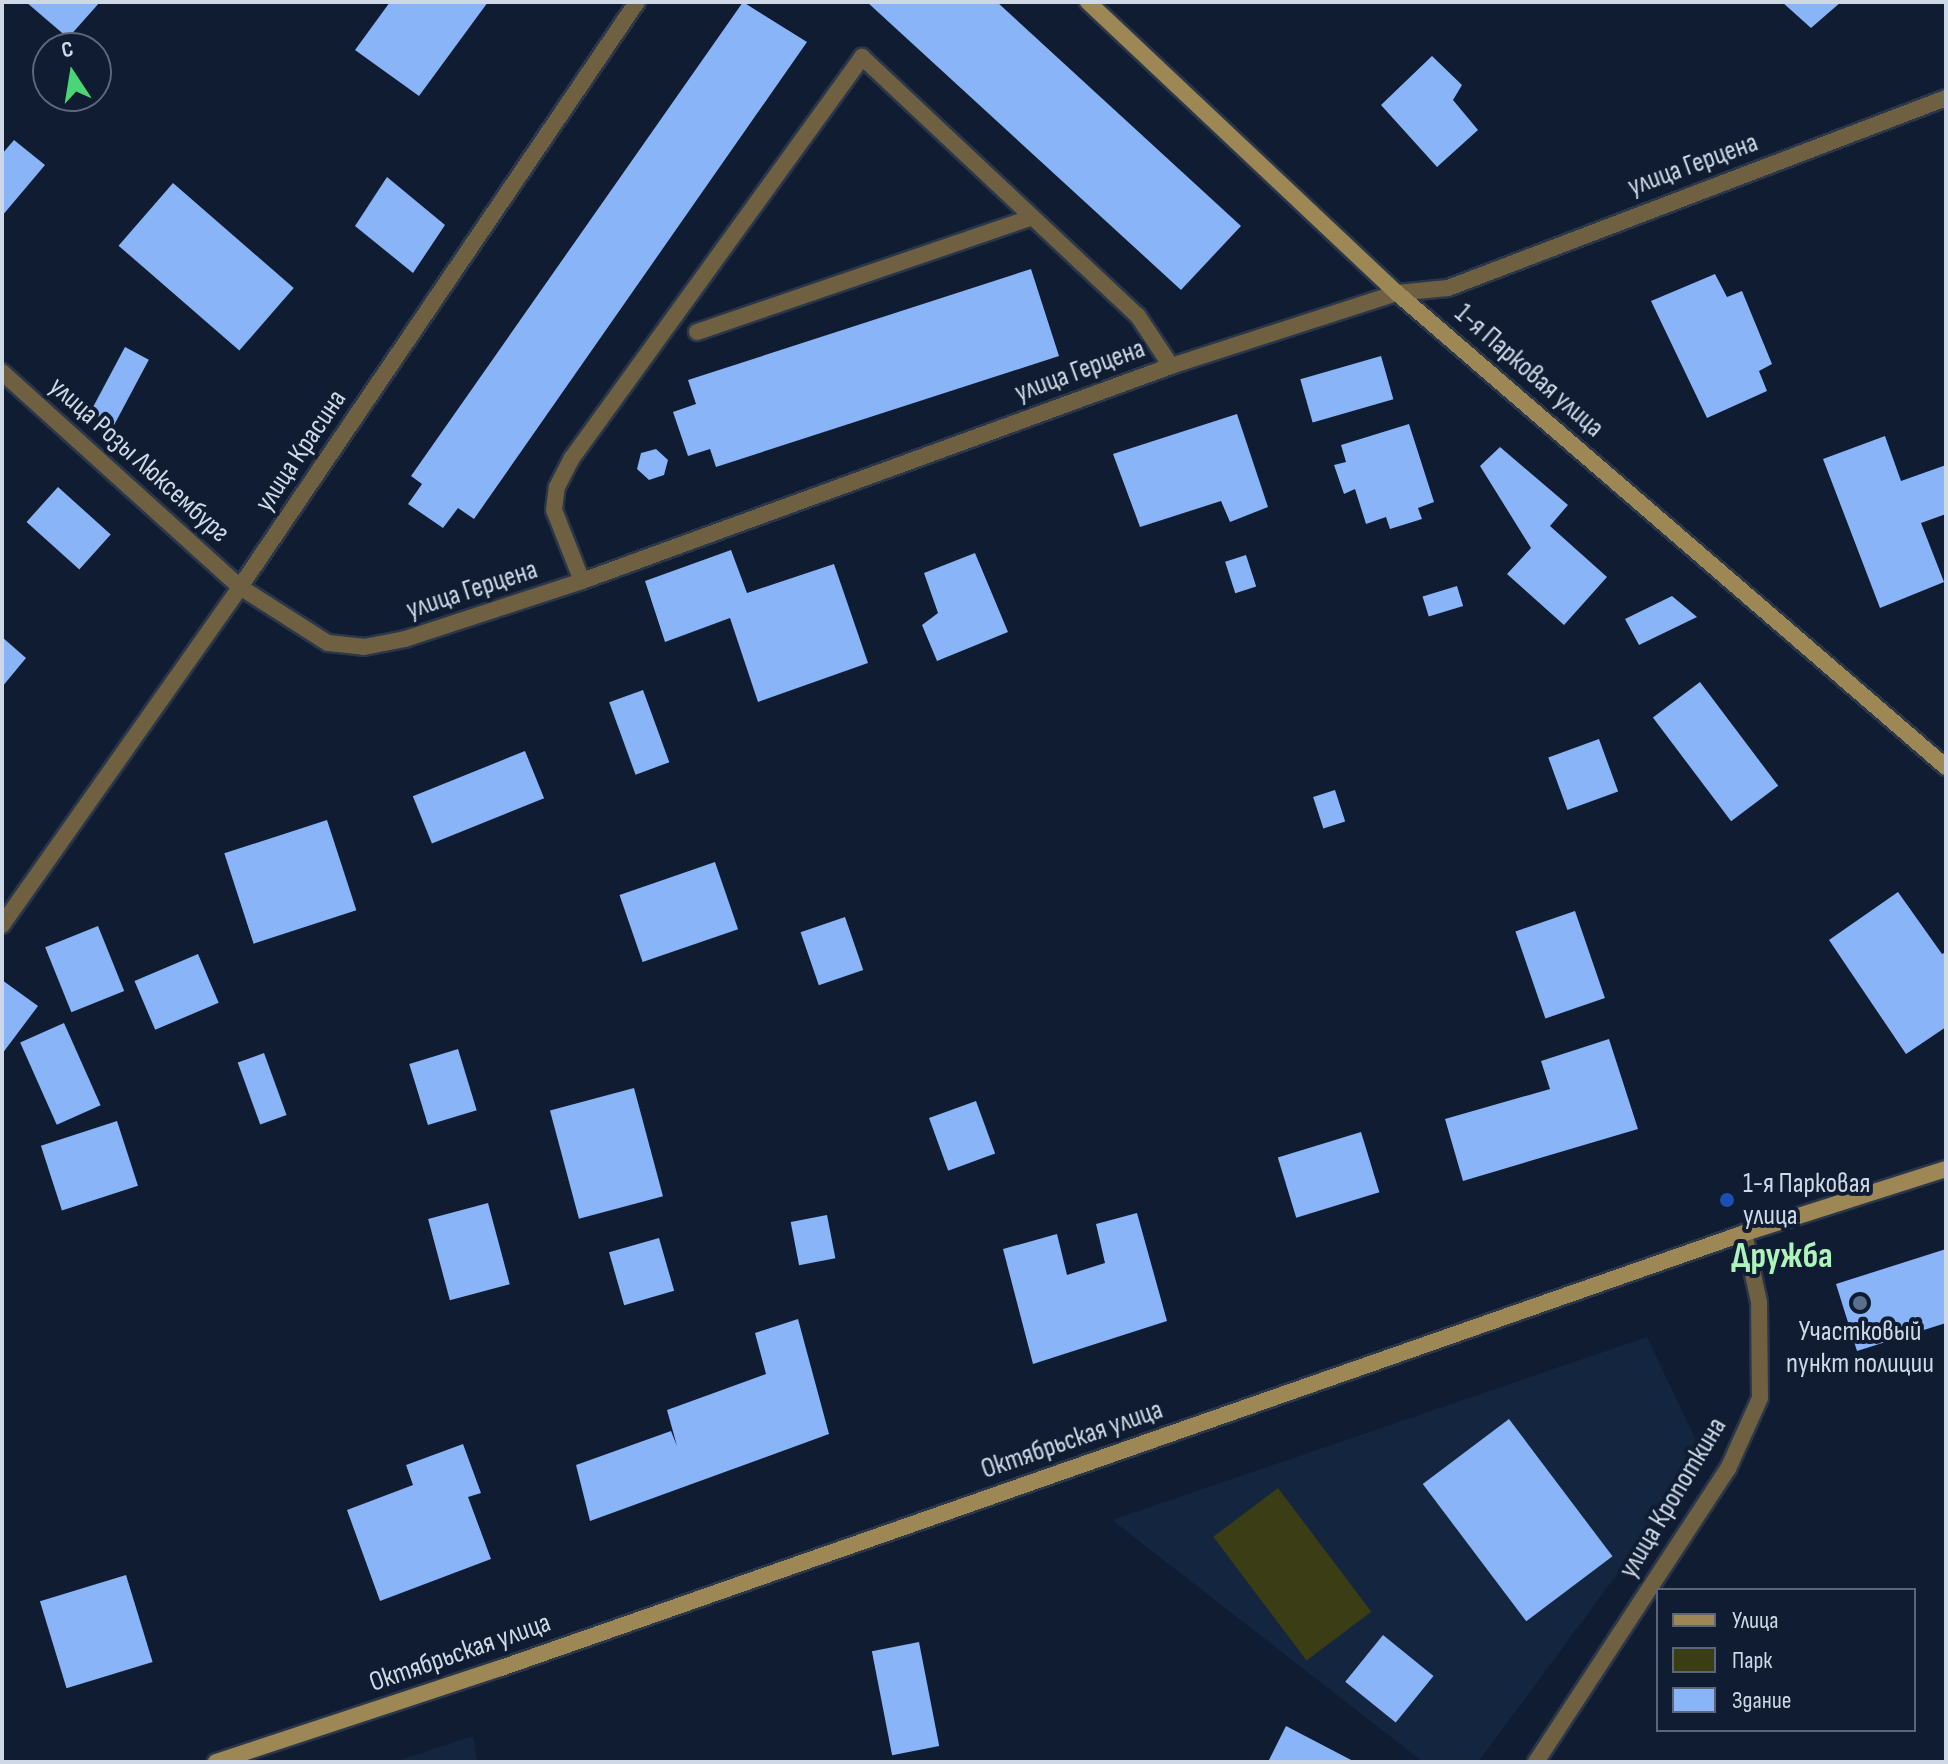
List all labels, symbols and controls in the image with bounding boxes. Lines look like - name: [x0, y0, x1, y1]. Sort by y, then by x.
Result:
- north arrow: [32, 32, 112, 112]
- text: С: [59, 36, 76, 64]
- street label: улица Герцена: [1623, 126, 1763, 204]
- street label: 1-я Парковая улица: [1448, 297, 1610, 445]
- street label: улица Герцена: [1010, 332, 1150, 410]
- street label: улица Розы Люксембург: [42, 370, 236, 550]
- street label: улица Красина: [248, 384, 354, 518]
- street label: улица Герцена: [402, 553, 542, 627]
- place label: 1-я Парковая улица: [1743, 1167, 1870, 1233]
- marker: 1-я Парковая улица: [1718, 1191, 1736, 1209]
- district label: Дружба: [1731, 1235, 1833, 1279]
- marker: Участковый пункт полиции: [1851, 1294, 1869, 1312]
- place label: Участковый пункт полиции: [1786, 1315, 1934, 1381]
- street label: Октябрьская улица: [977, 1393, 1167, 1487]
- street label: улица Кропоткина: [1612, 1412, 1734, 1584]
- legend: [1656, 1588, 1916, 1732]
- street label: Октябрьская улица: [365, 1606, 555, 1700]
- text: Улица: [1732, 1606, 1778, 1635]
- text: Парк: [1732, 1646, 1772, 1675]
- text: Здание: [1732, 1686, 1791, 1715]

